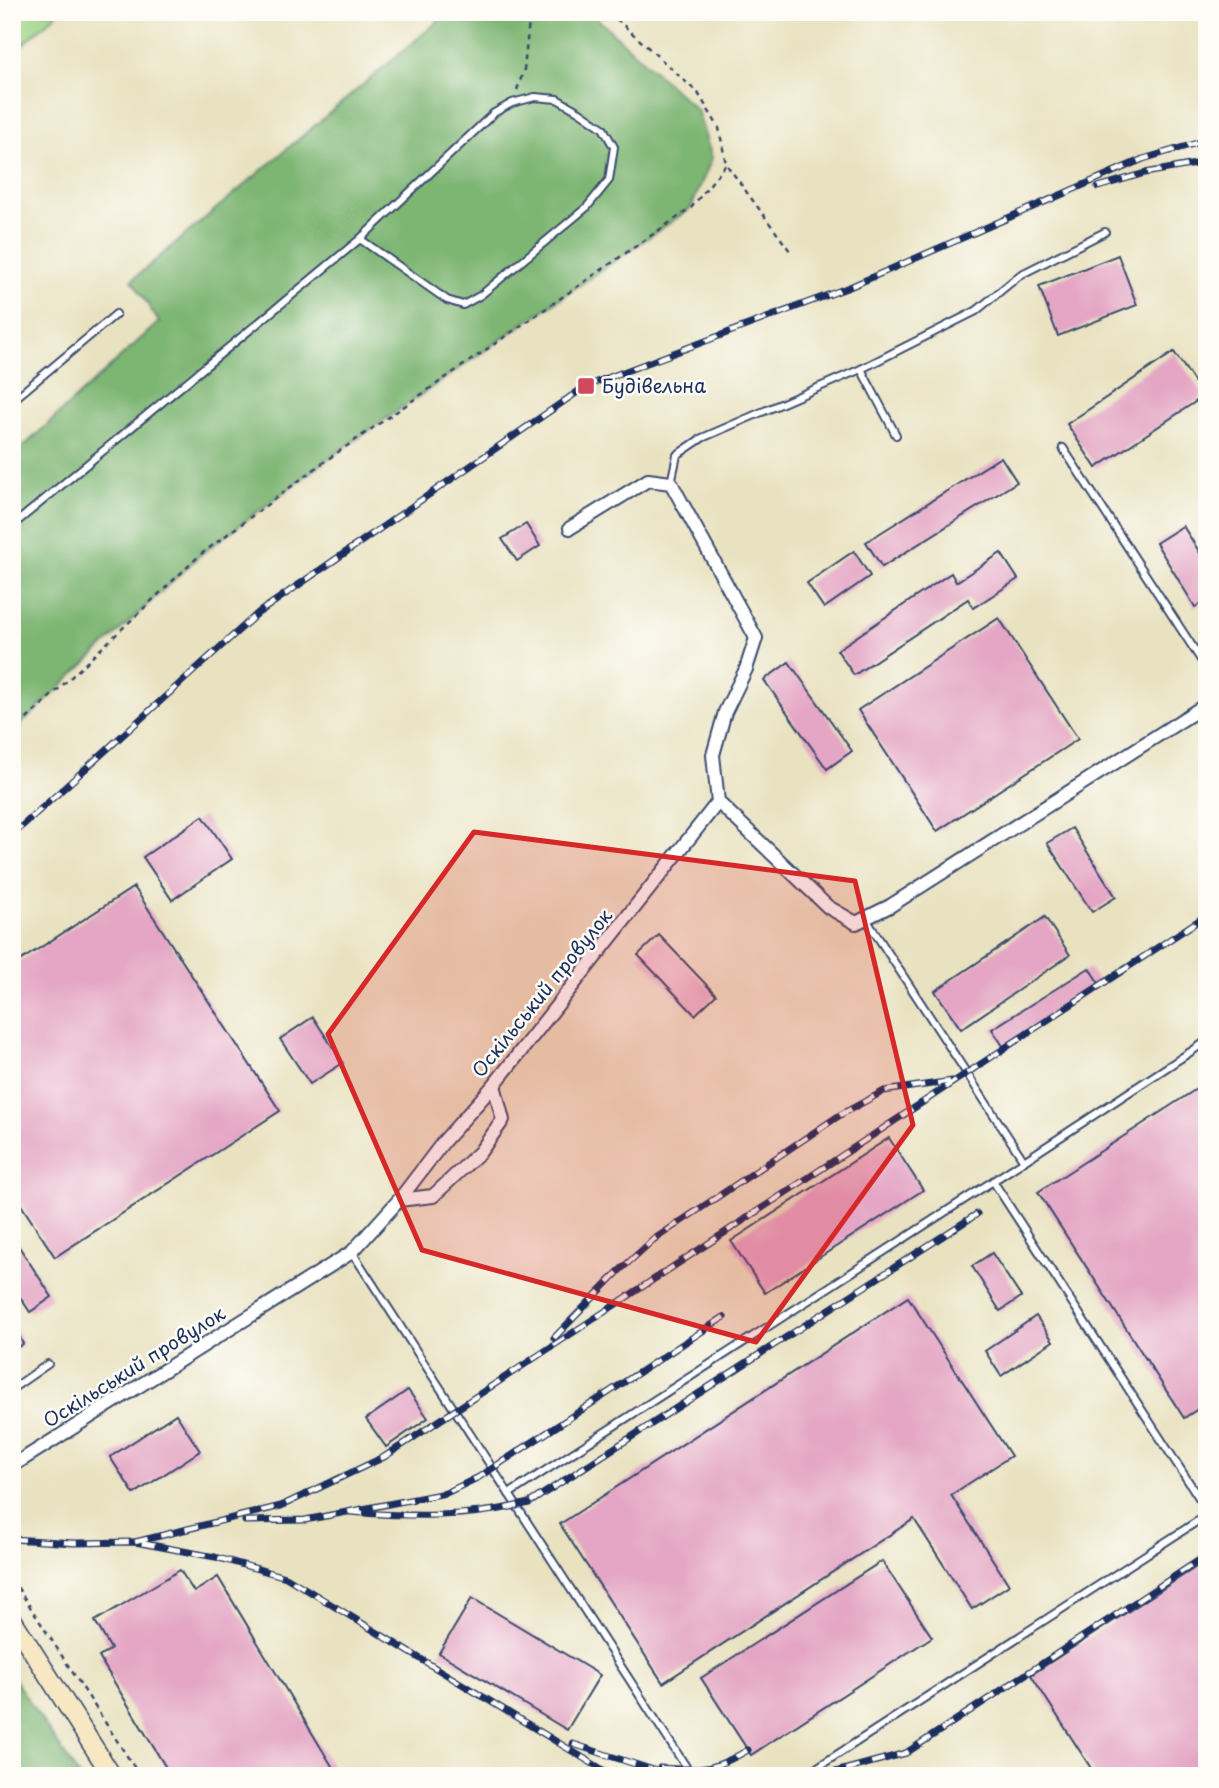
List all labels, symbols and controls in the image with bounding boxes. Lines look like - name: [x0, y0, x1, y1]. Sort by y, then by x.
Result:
- place label: Будівельна: [602, 371, 706, 399]
- marker: Будівельна: [576, 376, 596, 396]
- street label: Оскільський провулок: [464, 901, 619, 1083]
- street label: Оскільський провулок: [37, 1298, 230, 1434]

